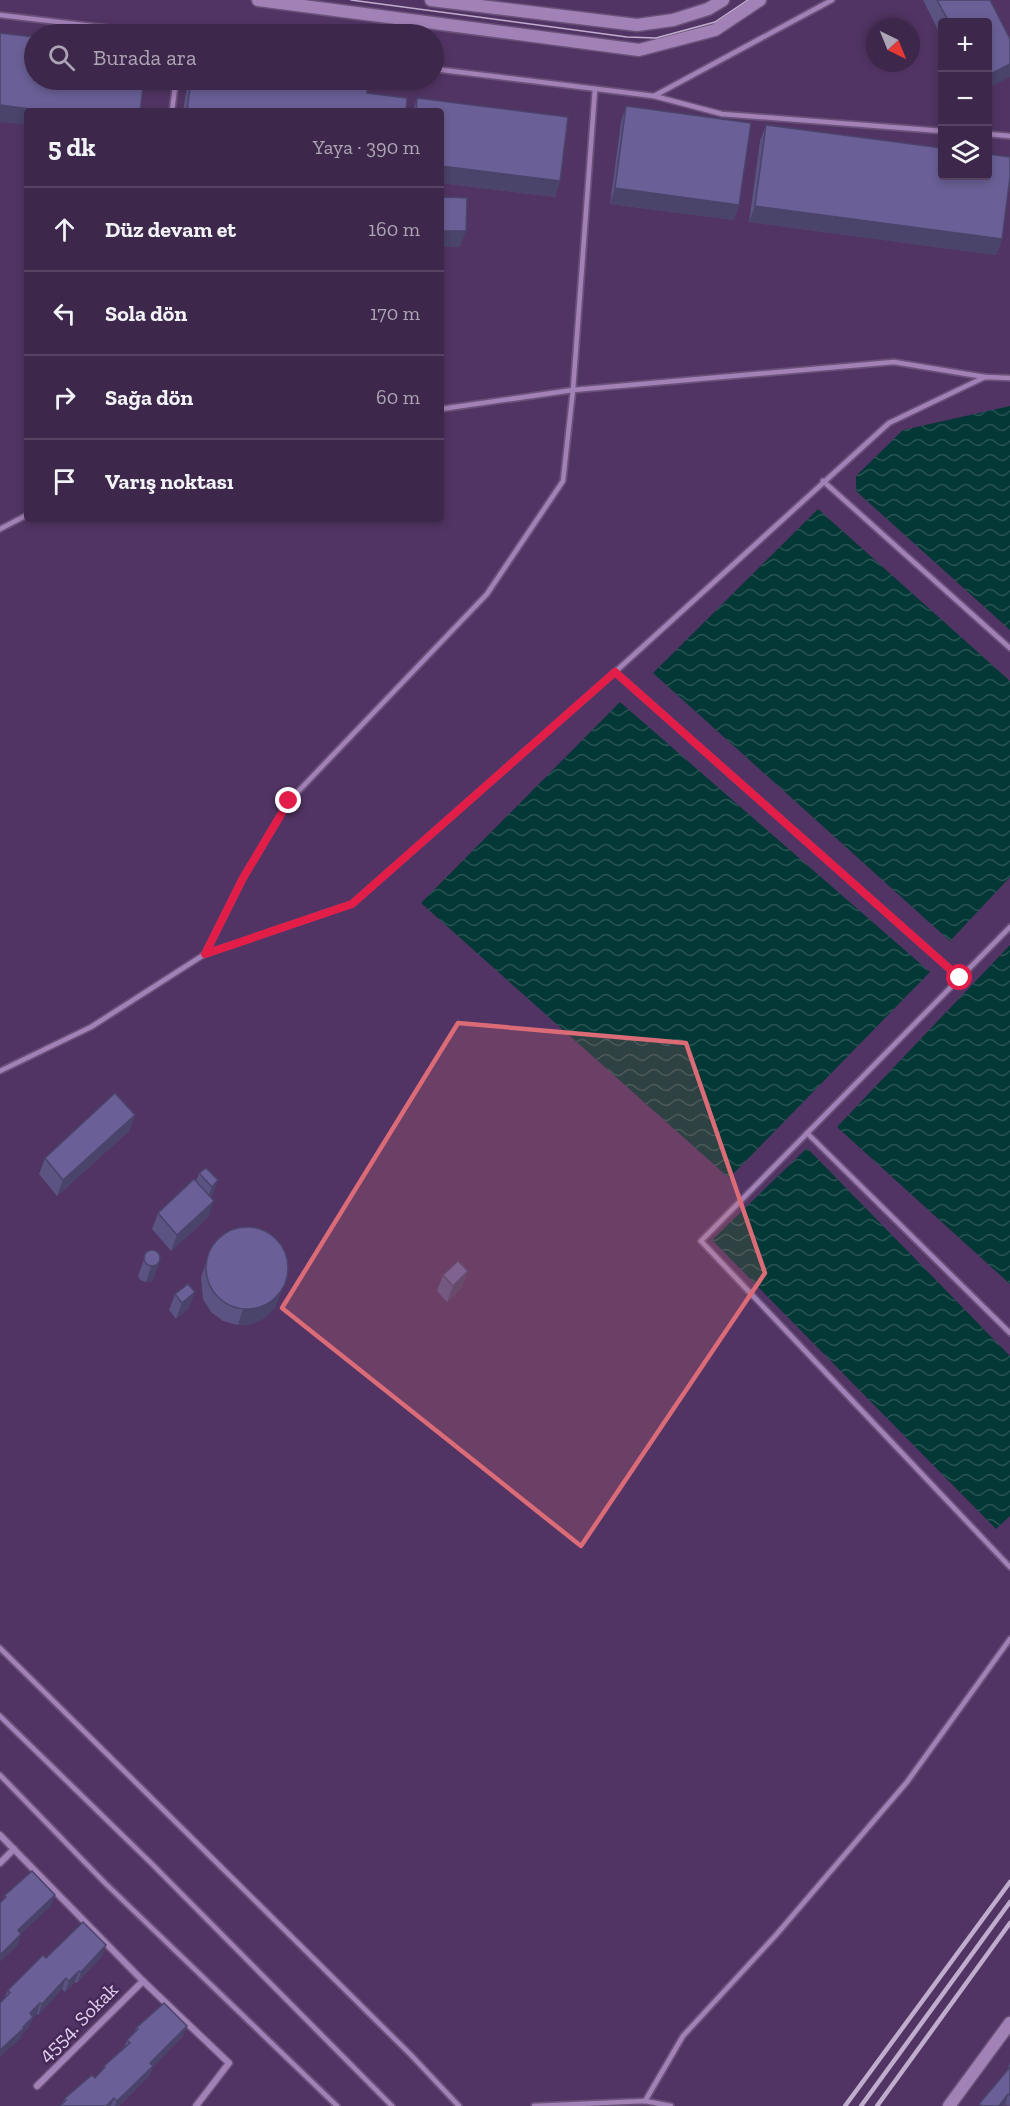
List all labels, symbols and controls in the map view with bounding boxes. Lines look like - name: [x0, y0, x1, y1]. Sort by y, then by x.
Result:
- north arrow: [866, 18, 920, 72]
- map controls: [938, 18, 992, 180]
- button: +: [938, 18, 992, 72]
- search box: [24, 24, 444, 90]
- icon: search: [45, 41, 78, 74]
- text: Burada ara: [93, 44, 197, 71]
- button: −: [938, 72, 992, 126]
- button: layers: [938, 126, 992, 180]
- text: 5 dk: [48, 131, 96, 163]
- text: Yaya · 390 m: [313, 135, 420, 159]
- icon: ahead: [48, 213, 81, 246]
- text: Düz devam et: [105, 216, 236, 243]
- text: 160 m: [368, 217, 420, 241]
- icon: left: [48, 297, 81, 330]
- text: Sola dön: [105, 300, 187, 327]
- text: 170 m: [370, 301, 420, 325]
- icon: right: [48, 381, 81, 414]
- text: Sağa dön: [105, 384, 193, 411]
- text: 60 m: [376, 385, 420, 409]
- icon: arrive: [48, 465, 81, 498]
- text: Varış noktası: [105, 468, 234, 495]
- route end: [275, 787, 301, 813]
- route start: [946, 964, 972, 990]
- street label: 4554. Sokak: [33, 1977, 123, 2067]

